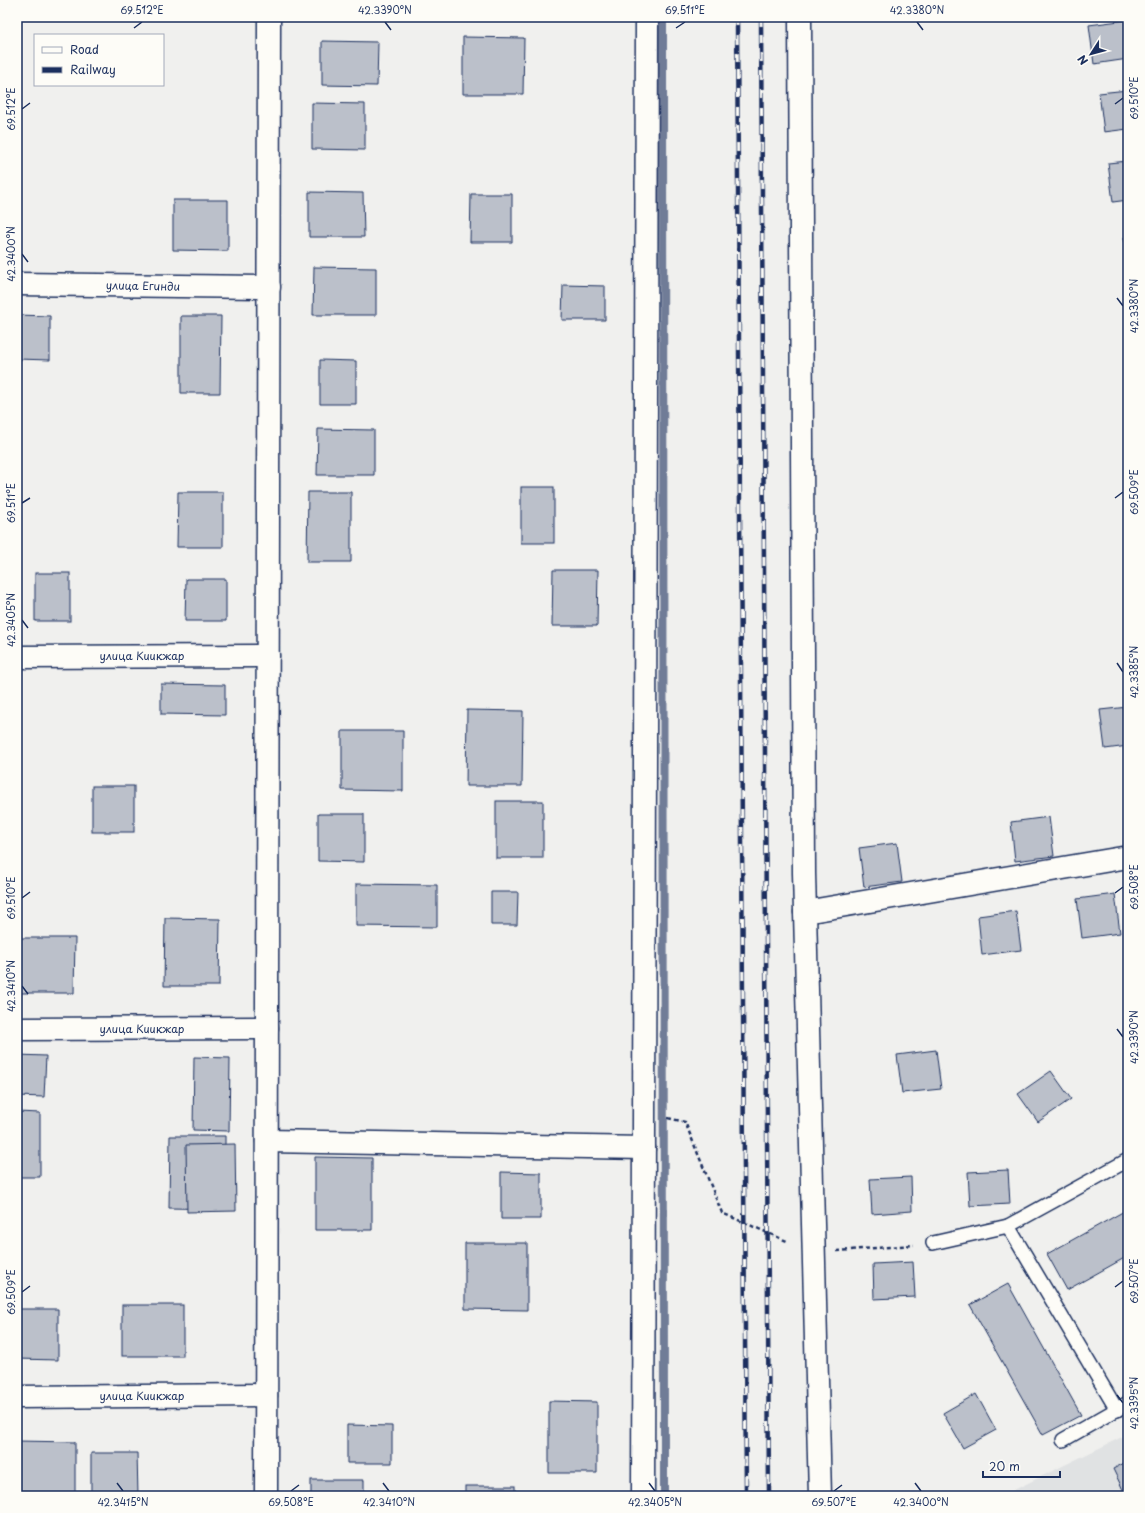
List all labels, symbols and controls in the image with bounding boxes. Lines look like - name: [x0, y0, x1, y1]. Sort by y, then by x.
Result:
- text: 69.512°E: [121, 2, 163, 17]
- text: 42.3390°N: [358, 2, 412, 17]
- text: 69.511°E: [665, 2, 705, 17]
- text: 42.3380°N: [890, 2, 944, 17]
- legend: [34, 34, 164, 86]
- north arrow: [1071, 34, 1111, 74]
- text: Road: [70, 40, 99, 58]
- text: N: [1073, 51, 1092, 69]
- text: Railway: [70, 60, 116, 78]
- text: 69.510°E: [1126, 76, 1141, 120]
- text: 69.512°E: [3, 88, 18, 130]
- text: 42.3400°N: [3, 226, 18, 282]
- street label: улица Егинди: [106, 276, 180, 295]
- text: 42.3380°N: [1126, 279, 1141, 333]
- text: 69.509°E: [1126, 469, 1141, 515]
- text: 69.511°E: [3, 483, 18, 523]
- text: 42.3405°N: [3, 593, 18, 647]
- text: 42.3385°N: [1126, 645, 1141, 698]
- street label: улица Киикжар: [100, 647, 185, 664]
- text: 69.508°E: [1126, 864, 1141, 910]
- text: 69.510°E: [3, 876, 18, 920]
- text: 42.3410°N: [3, 960, 18, 1012]
- text: 42.3390°N: [1126, 1010, 1141, 1064]
- street label: улица Киикжар: [100, 1020, 185, 1037]
- text: 69.507°E: [1126, 1259, 1141, 1303]
- text: 69.509°E: [3, 1269, 18, 1315]
- text: 42.3395°N: [1126, 1376, 1141, 1429]
- street label: улица Киикжар: [100, 1387, 185, 1404]
- scale bar: [983, 1453, 1060, 1479]
- text: 20 m: [989, 1457, 1020, 1475]
- text: 42.3415°N: [97, 1494, 149, 1509]
- text: 69.508°E: [268, 1494, 314, 1509]
- text: 42.3410°N: [363, 1494, 415, 1509]
- text: 42.3405°N: [628, 1494, 682, 1509]
- text: 69.507°E: [812, 1494, 856, 1509]
- text: 42.3400°N: [893, 1494, 949, 1509]

